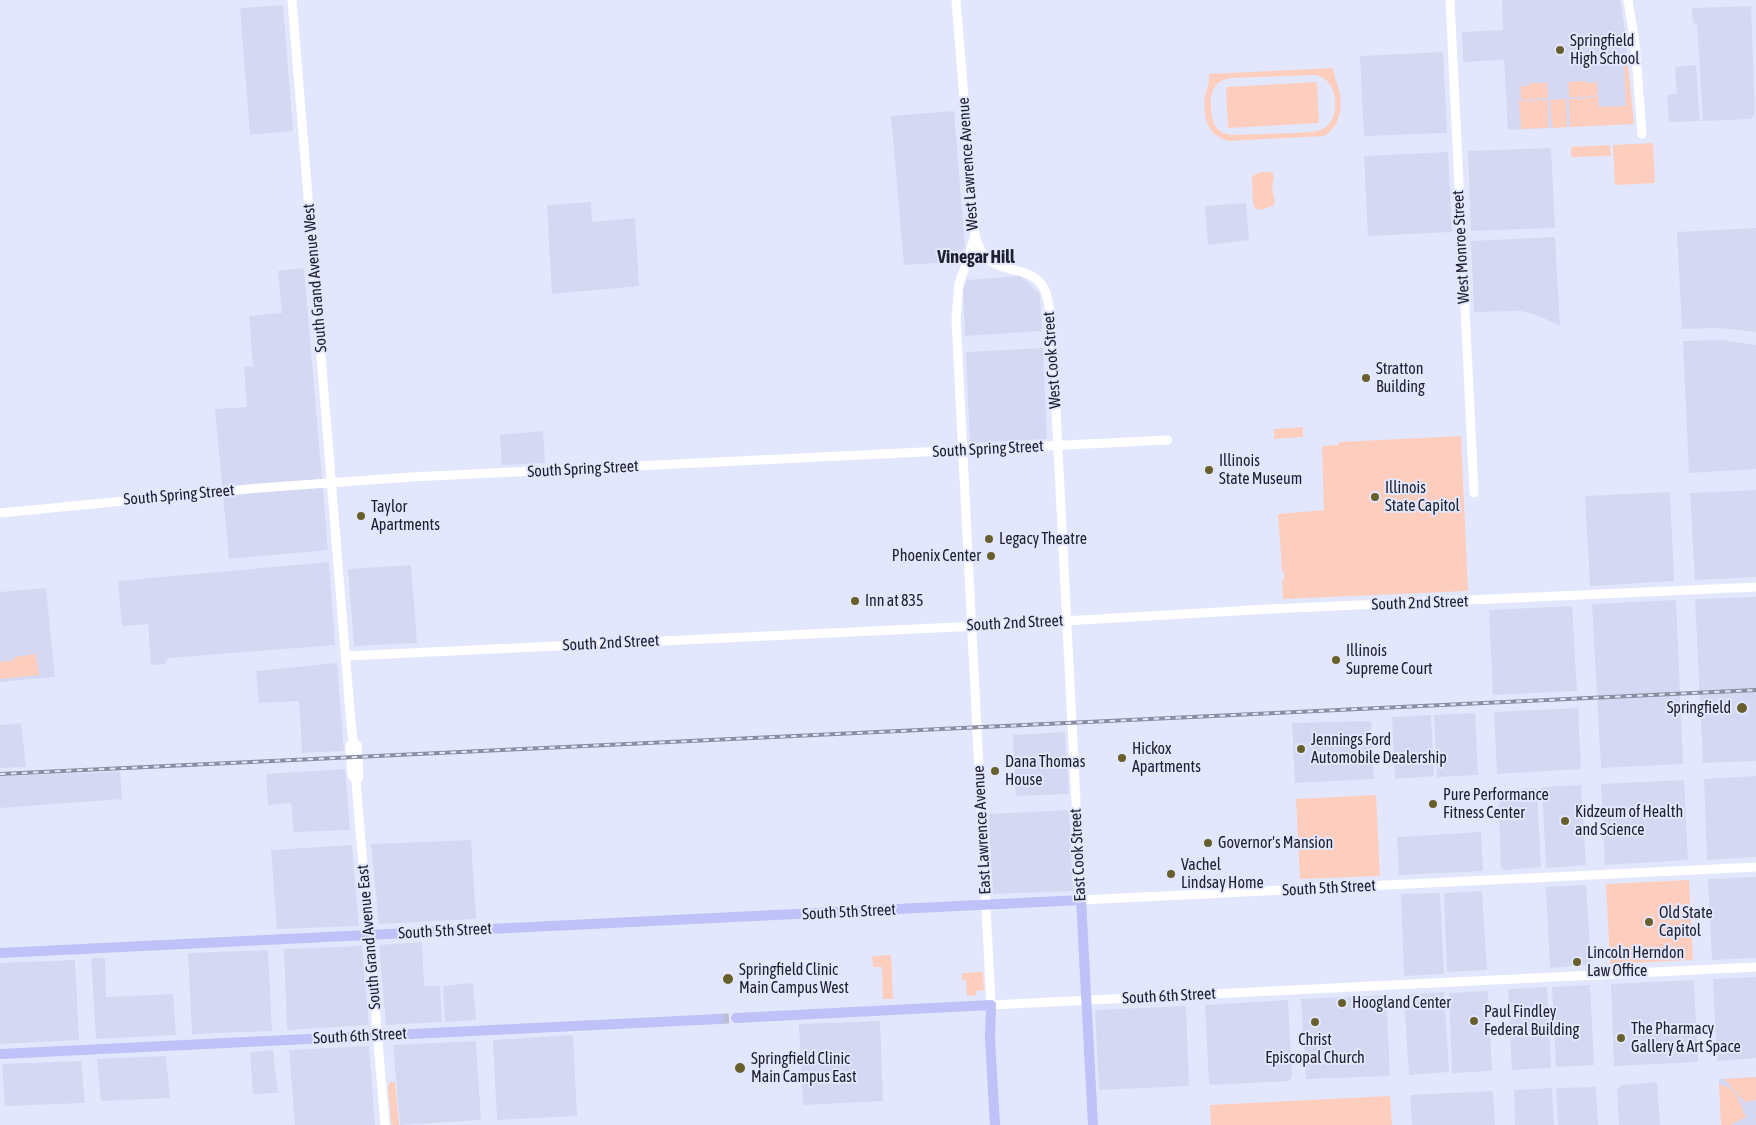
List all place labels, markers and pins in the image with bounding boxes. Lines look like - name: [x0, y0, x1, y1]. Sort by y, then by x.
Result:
- place label: Springfield High School: [1570, 31, 1639, 69]
- marker: Springfield High School: [1554, 44, 1566, 56]
- place label: Stratton Building: [1376, 359, 1425, 397]
- marker: Stratton Building: [1360, 372, 1372, 384]
- place label: Illinois State Museum: [1219, 451, 1302, 489]
- marker: Illinois State Museum: [1203, 464, 1215, 476]
- place label: Illinois State Capitol: [1385, 478, 1460, 516]
- marker: Illinois State Capitol: [1369, 491, 1381, 503]
- place label: Taylor Apartments: [371, 497, 440, 535]
- marker: Taylor Apartments: [355, 510, 367, 522]
- place label: Legacy Theatre: [999, 529, 1087, 549]
- marker: Legacy Theatre: [983, 533, 995, 545]
- place label: Phoenix Center: [892, 546, 981, 566]
- marker: Phoenix Center: [985, 550, 997, 562]
- place label: Inn at 835: [865, 591, 924, 611]
- marker: Inn at 835: [849, 595, 861, 607]
- place label: Illinois Supreme Court: [1346, 641, 1433, 679]
- marker: Illinois Supreme Court: [1330, 654, 1342, 666]
- place label: Springfield: [1667, 698, 1731, 718]
- marker: Springfield: [1735, 701, 1749, 715]
- place label: Jennings Ford Automobile Dealership: [1311, 730, 1447, 768]
- place label: Hickox Apartments: [1132, 739, 1201, 777]
- marker: Jennings Ford Automobile Dealership: [1295, 743, 1307, 755]
- place label: Dana Thomas House: [1005, 752, 1085, 790]
- marker: Hickox Apartments: [1116, 752, 1128, 764]
- marker: Dana Thomas House: [989, 765, 1001, 777]
- place label: Pure Performance Fitness Center: [1443, 785, 1549, 823]
- marker: Pure Performance Fitness Center: [1427, 798, 1439, 810]
- place label: Kidzeum of Health and Science: [1575, 802, 1683, 840]
- marker: Kidzeum of Health and Science: [1559, 815, 1571, 827]
- place label: Governor's Mansion: [1218, 833, 1333, 853]
- marker: Governor's Mansion: [1202, 837, 1214, 849]
- place label: Vachel Lindsay Home: [1181, 855, 1264, 893]
- marker: Vachel Lindsay Home: [1165, 868, 1177, 880]
- place label: Old State Capitol: [1659, 903, 1713, 941]
- marker: Old State Capitol: [1643, 916, 1655, 928]
- place label: Lincoln Herndon Law Office: [1587, 943, 1684, 981]
- marker: Lincoln Herndon Law Office: [1571, 956, 1583, 968]
- place label: Springfield Clinic Main Campus West: [739, 960, 849, 998]
- marker: Springfield Clinic Main Campus West: [721, 972, 735, 986]
- place label: Hoogland Center: [1352, 993, 1451, 1013]
- marker: Hoogland Center: [1336, 997, 1348, 1009]
- place label: Paul Findley Federal Building: [1484, 1002, 1579, 1040]
- marker: Paul Findley Federal Building: [1468, 1015, 1480, 1027]
- marker: Christ Episcopal Church: [1309, 1016, 1321, 1028]
- place label: The Pharmacy Gallery & Art Space: [1631, 1019, 1741, 1057]
- place label: Christ Episcopal Church: [1265, 1030, 1365, 1068]
- marker: The Pharmacy Gallery & Art Space: [1615, 1032, 1627, 1044]
- place label: Springfield Clinic Main Campus East: [751, 1049, 857, 1087]
- marker: Springfield Clinic Main Campus East: [733, 1061, 747, 1075]

